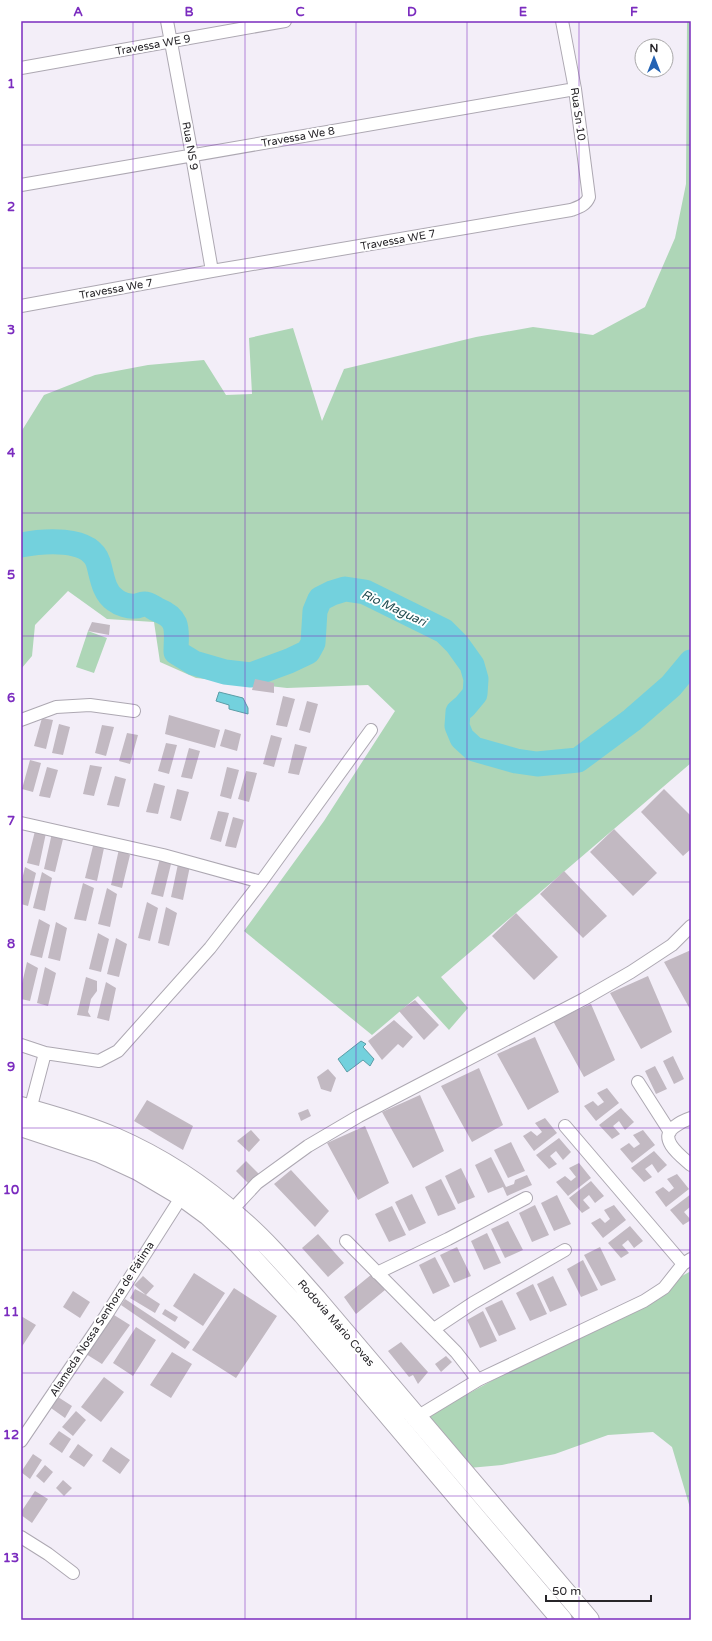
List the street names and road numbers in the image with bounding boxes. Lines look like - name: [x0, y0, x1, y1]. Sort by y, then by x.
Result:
- street label: Travessa WE 9: [115, 32, 192, 58]
- street label: Rua Sn 10: [568, 87, 588, 142]
- street label: Rua NS 9: [179, 121, 201, 171]
- street label: Travessa We 8: [260, 124, 336, 150]
- street label: Travessa WE 7: [360, 227, 437, 253]
- street label: Travessa We 7: [78, 276, 154, 302]
- street label: Alameda Nossa Senhora de Fátima: [47, 1239, 157, 1399]
- street label: Rodovia Mário Covas: [295, 1277, 377, 1369]

